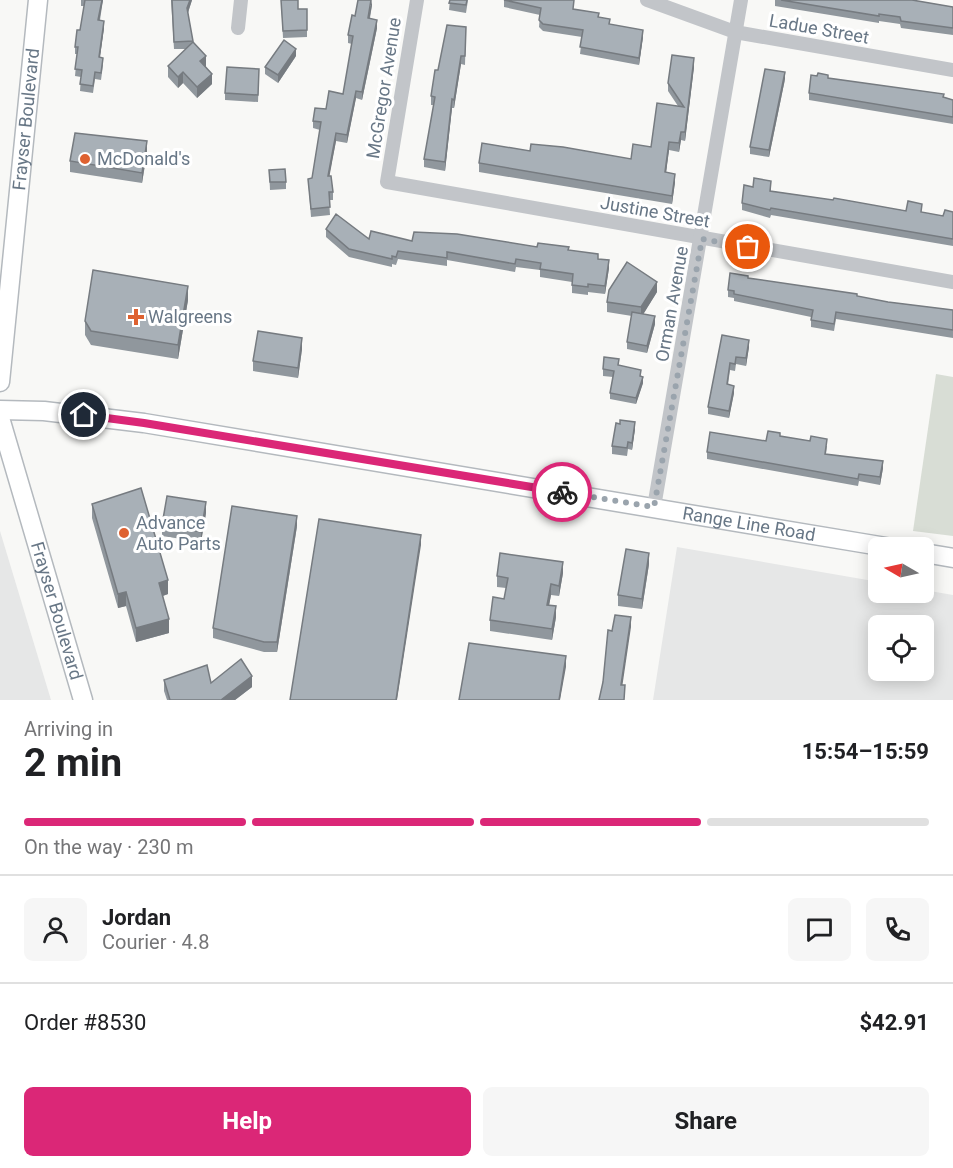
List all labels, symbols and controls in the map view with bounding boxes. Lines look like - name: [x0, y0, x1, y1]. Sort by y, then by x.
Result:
- street label: Ladue Street: [767, 9, 871, 48]
- street label: McGregor Avenue: [362, 16, 405, 160]
- street label: Frayser Boulevard: [8, 47, 43, 191]
- place label: McDonald's: [97, 148, 190, 169]
- marker: McDonald's: [78, 152, 92, 166]
- street label: Justine Street: [599, 192, 712, 231]
- pin: [722, 221, 773, 272]
- icon: bag: [731, 230, 764, 263]
- street label: Orman Avenue: [651, 244, 692, 364]
- place label: Walgreens: [148, 306, 232, 327]
- marker: Walgreens: [129, 310, 143, 324]
- pin: [58, 389, 109, 440]
- icon: home: [67, 398, 100, 431]
- courier: [532, 462, 592, 522]
- icon: bike: [546, 476, 579, 509]
- street label: Range Line Road: [681, 502, 817, 545]
- place label: Advance Auto Parts: [136, 512, 221, 554]
- marker: Advance Auto Parts: [117, 526, 131, 540]
- north arrow: [868, 537, 934, 603]
- map controls: [868, 537, 934, 681]
- street label: Frayser Boulevard: [27, 539, 87, 682]
- button: locate: [868, 615, 934, 681]
- text: Arriving in: [24, 717, 113, 741]
- text: 15:54–15:59: [802, 739, 929, 764]
- text: 2 min: [24, 740, 122, 786]
- text: On the way · 230 m: [24, 835, 193, 859]
- button: person: [24, 898, 87, 961]
- button: chat: [788, 898, 851, 961]
- button: phone: [866, 898, 929, 961]
- text: Jordan: [102, 905, 171, 930]
- text: Courier · 4.8: [102, 930, 209, 954]
- text: Order #8530: [24, 1010, 146, 1035]
- text: $42.91: [860, 1010, 929, 1035]
- button: Help: [24, 1087, 471, 1156]
- button: Share: [483, 1087, 929, 1156]

